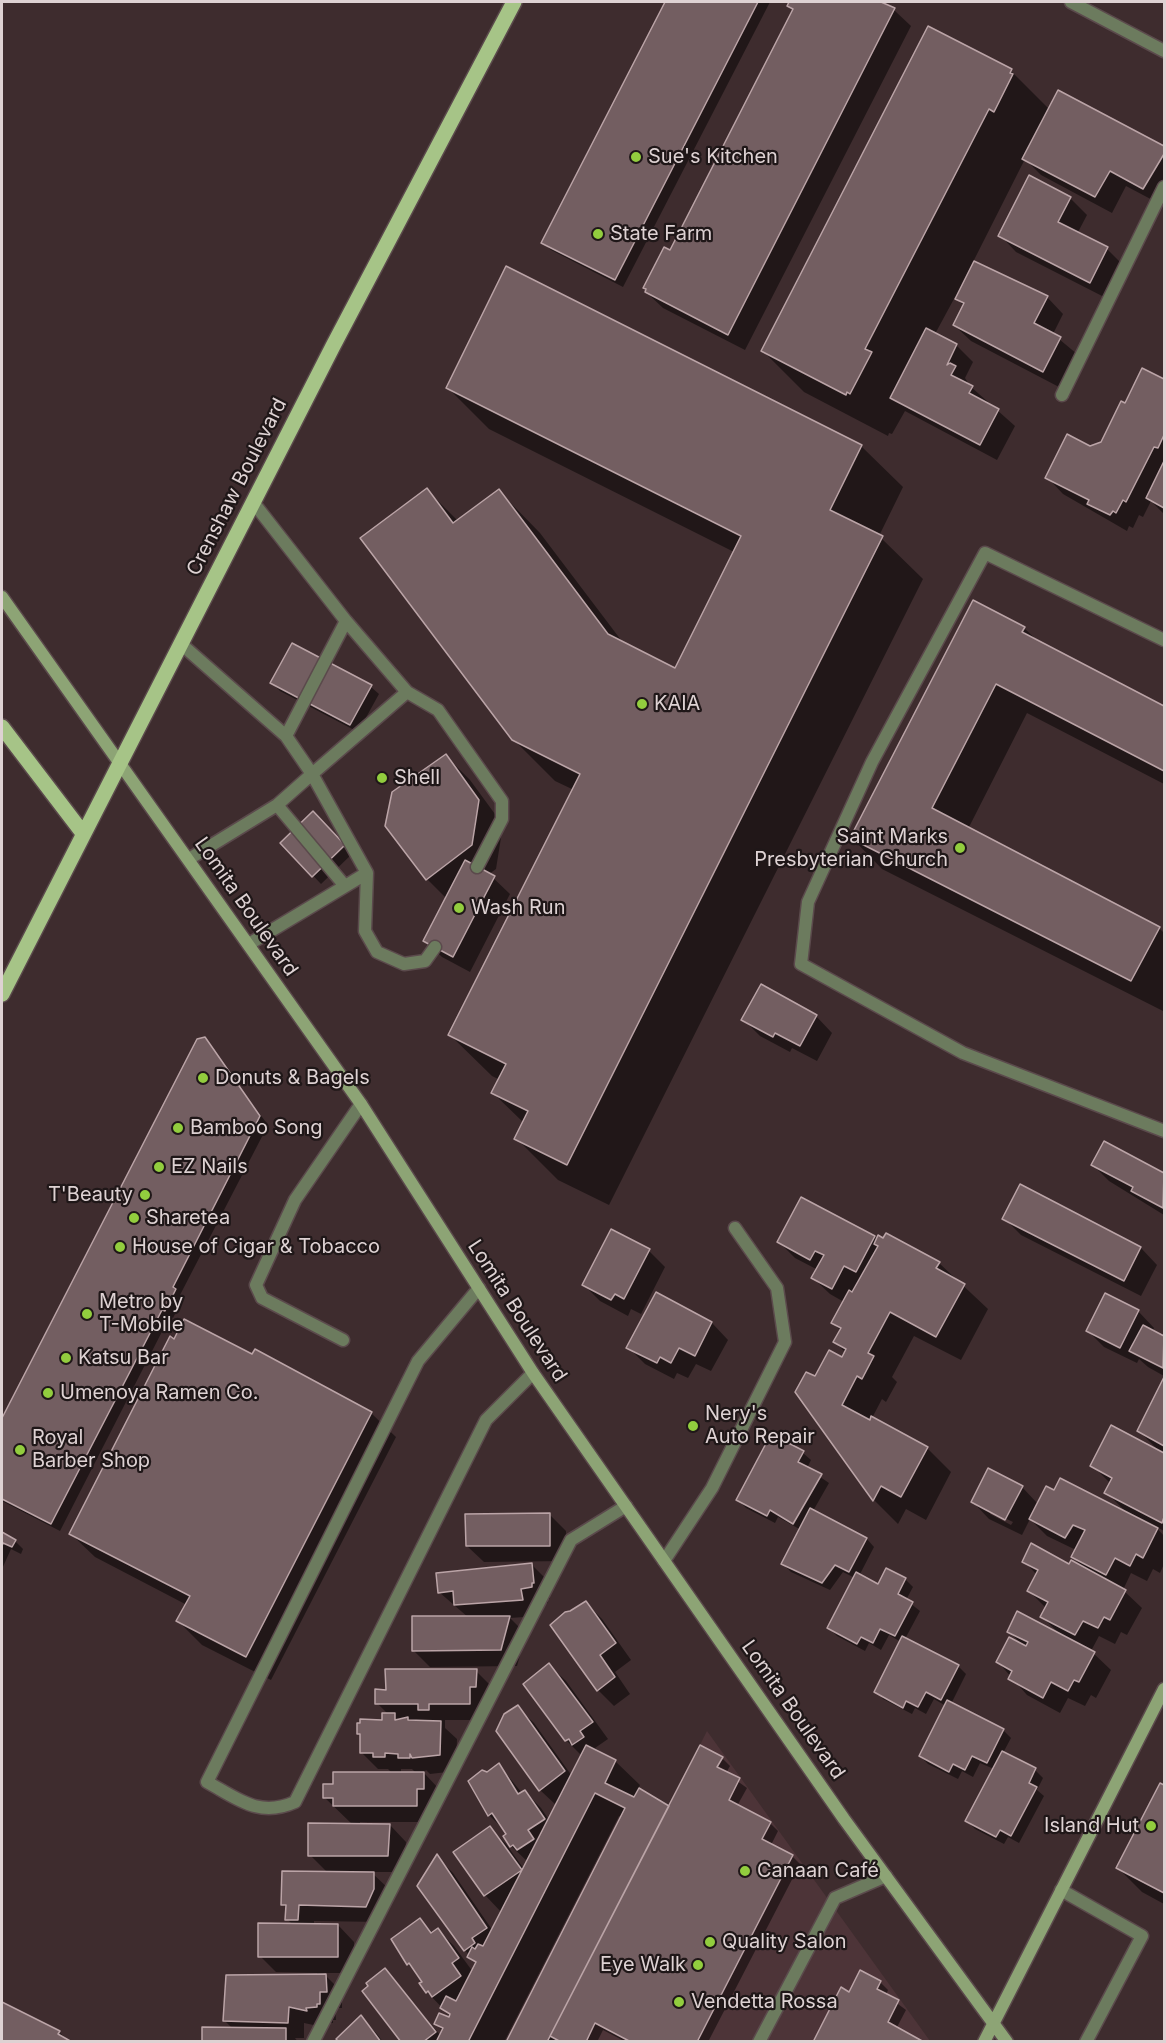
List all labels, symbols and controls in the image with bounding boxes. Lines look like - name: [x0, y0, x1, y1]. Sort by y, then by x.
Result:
- place label: Sue's Kitchen: [648, 145, 778, 169]
- marker: Sue's Kitchen: [629, 150, 643, 164]
- place label: State Farm: [610, 222, 712, 246]
- marker: State Farm: [591, 227, 605, 241]
- street label: Crenshaw Boulevard: [182, 394, 292, 580]
- place label: KAIA: [654, 692, 700, 716]
- marker: KAIA: [635, 697, 649, 711]
- place label: Shell: [394, 766, 440, 790]
- marker: Shell: [375, 771, 389, 785]
- place label: Saint Marks Presbyterian Church: [754, 825, 948, 872]
- street label: Lomita Boulevard: [189, 833, 303, 981]
- marker: Saint Marks Presbyterian Church: [953, 841, 967, 855]
- place label: Wash Run: [471, 896, 565, 920]
- marker: Wash Run: [452, 901, 466, 915]
- place label: Donuts & Bagels: [215, 1066, 370, 1090]
- marker: Donuts & Bagels: [196, 1071, 210, 1085]
- place label: Bamboo Song: [190, 1116, 323, 1140]
- marker: Bamboo Song: [171, 1121, 185, 1135]
- place label: EZ Nails: [171, 1155, 248, 1179]
- marker: EZ Nails: [152, 1160, 166, 1174]
- place label: T'Beauty: [48, 1183, 133, 1207]
- marker: T'Beauty: [138, 1188, 152, 1202]
- place label: Sharetea: [146, 1206, 230, 1230]
- marker: Sharetea: [127, 1211, 141, 1225]
- place label: House of Cigar & Tobacco: [132, 1235, 380, 1259]
- street label: Lomita Boulevard: [462, 1236, 572, 1386]
- marker: House of Cigar & Tobacco: [113, 1240, 127, 1254]
- place label: Metro by T-Mobile: [99, 1290, 183, 1337]
- marker: Metro by T-Mobile: [80, 1307, 94, 1321]
- place label: Katsu Bar: [78, 1346, 169, 1370]
- marker: Katsu Bar: [59, 1351, 73, 1365]
- place label: Umenoya Ramen Co.: [60, 1381, 258, 1405]
- marker: Umenoya Ramen Co.: [41, 1386, 55, 1400]
- place label: Nery's Auto Repair: [705, 1402, 815, 1449]
- marker: Nery's Auto Repair: [686, 1419, 700, 1433]
- place label: Royal Barber Shop: [32, 1426, 150, 1473]
- marker: Royal Barber Shop: [13, 1443, 27, 1457]
- street label: Lomita Boulevard: [736, 1636, 850, 1784]
- place label: Island Hut: [1044, 1814, 1139, 1838]
- marker: Island Hut: [1144, 1819, 1158, 1833]
- place label: Canaan Café: [757, 1859, 879, 1883]
- marker: Canaan Café: [738, 1864, 752, 1878]
- place label: Quality Salon: [722, 1930, 847, 1954]
- marker: Quality Salon: [703, 1935, 717, 1949]
- place label: Eye Walk: [600, 1953, 686, 1977]
- marker: Eye Walk: [691, 1958, 705, 1972]
- place label: Vendetta Rossa: [691, 1990, 838, 2014]
- marker: Vendetta Rossa: [672, 1995, 686, 2009]

